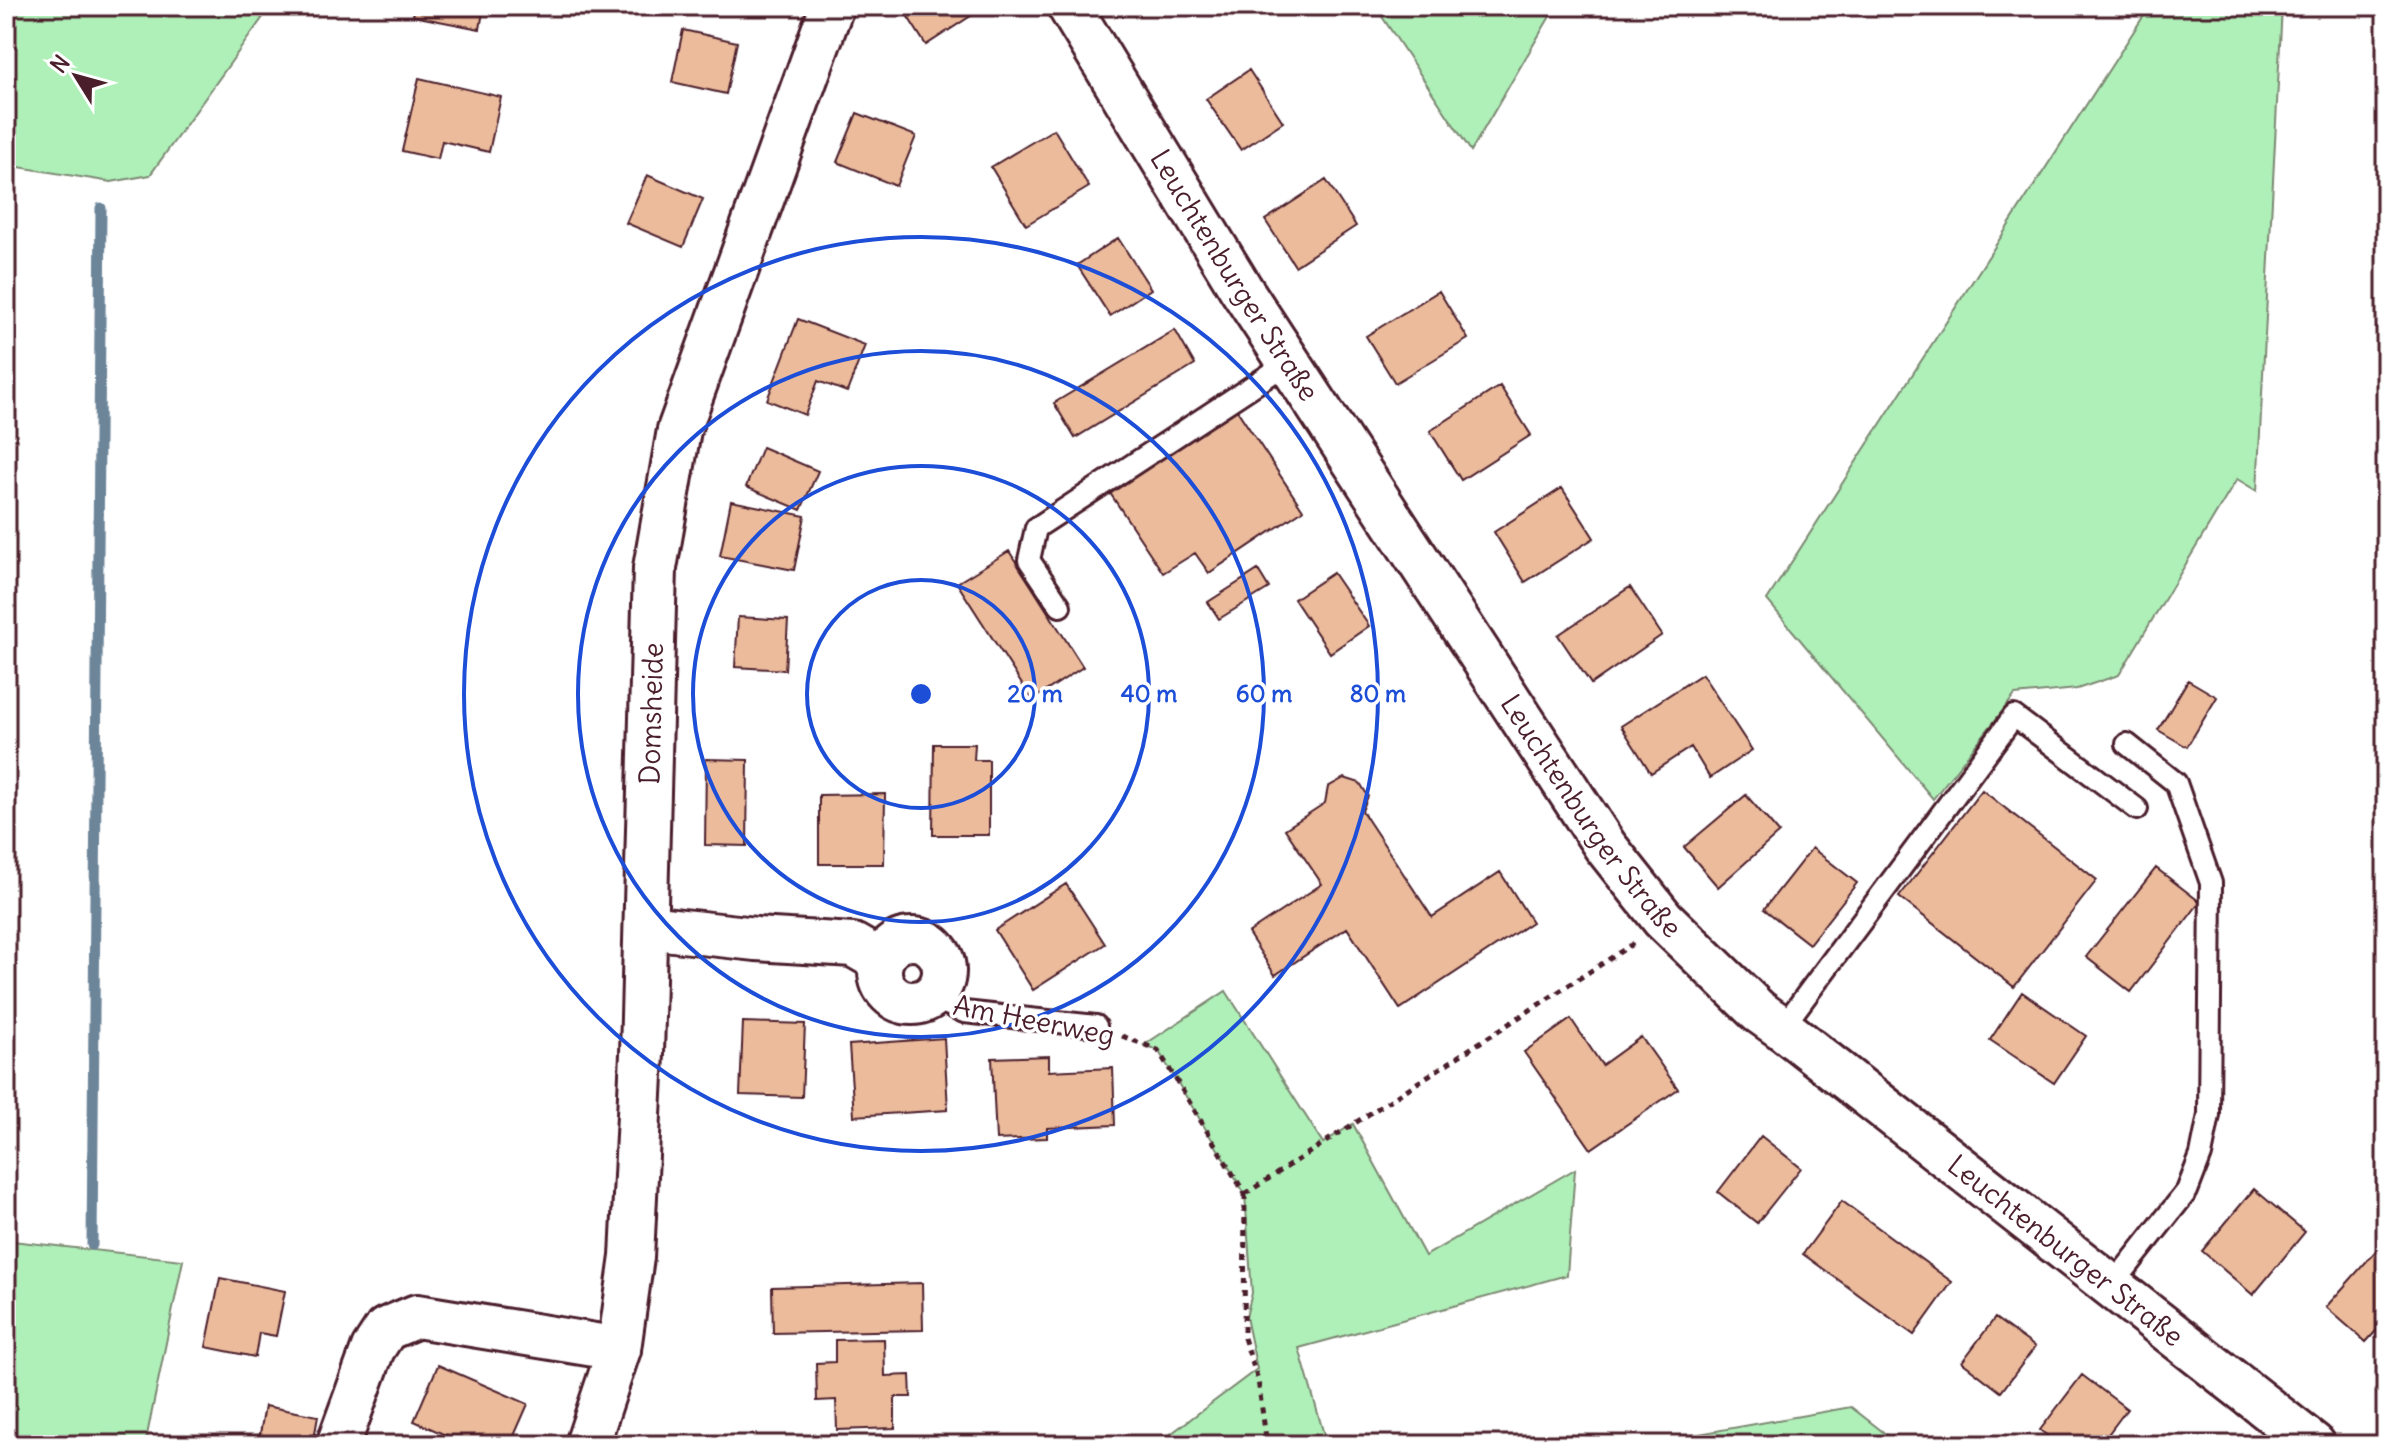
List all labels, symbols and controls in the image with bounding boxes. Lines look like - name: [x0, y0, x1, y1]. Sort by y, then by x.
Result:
- north arrow: [36, 36, 116, 116]
- text: N: [44, 49, 76, 78]
- street label: Leuchtenburger Straße: [1142, 143, 1327, 408]
- street label: Domsheide: [631, 642, 671, 785]
- text: 20 m: [1007, 678, 1063, 708]
- text: 40 m: [1121, 678, 1177, 708]
- text: 60 m: [1236, 678, 1292, 708]
- text: 80 m: [1350, 678, 1406, 708]
- centre of rings: [907, 680, 935, 708]
- street label: Leuchtenburger Straße: [1493, 687, 1689, 945]
- street label: Am Heerweg: [950, 987, 1118, 1053]
- street label: Leuchtenburger Straße: [1941, 1147, 2191, 1354]

